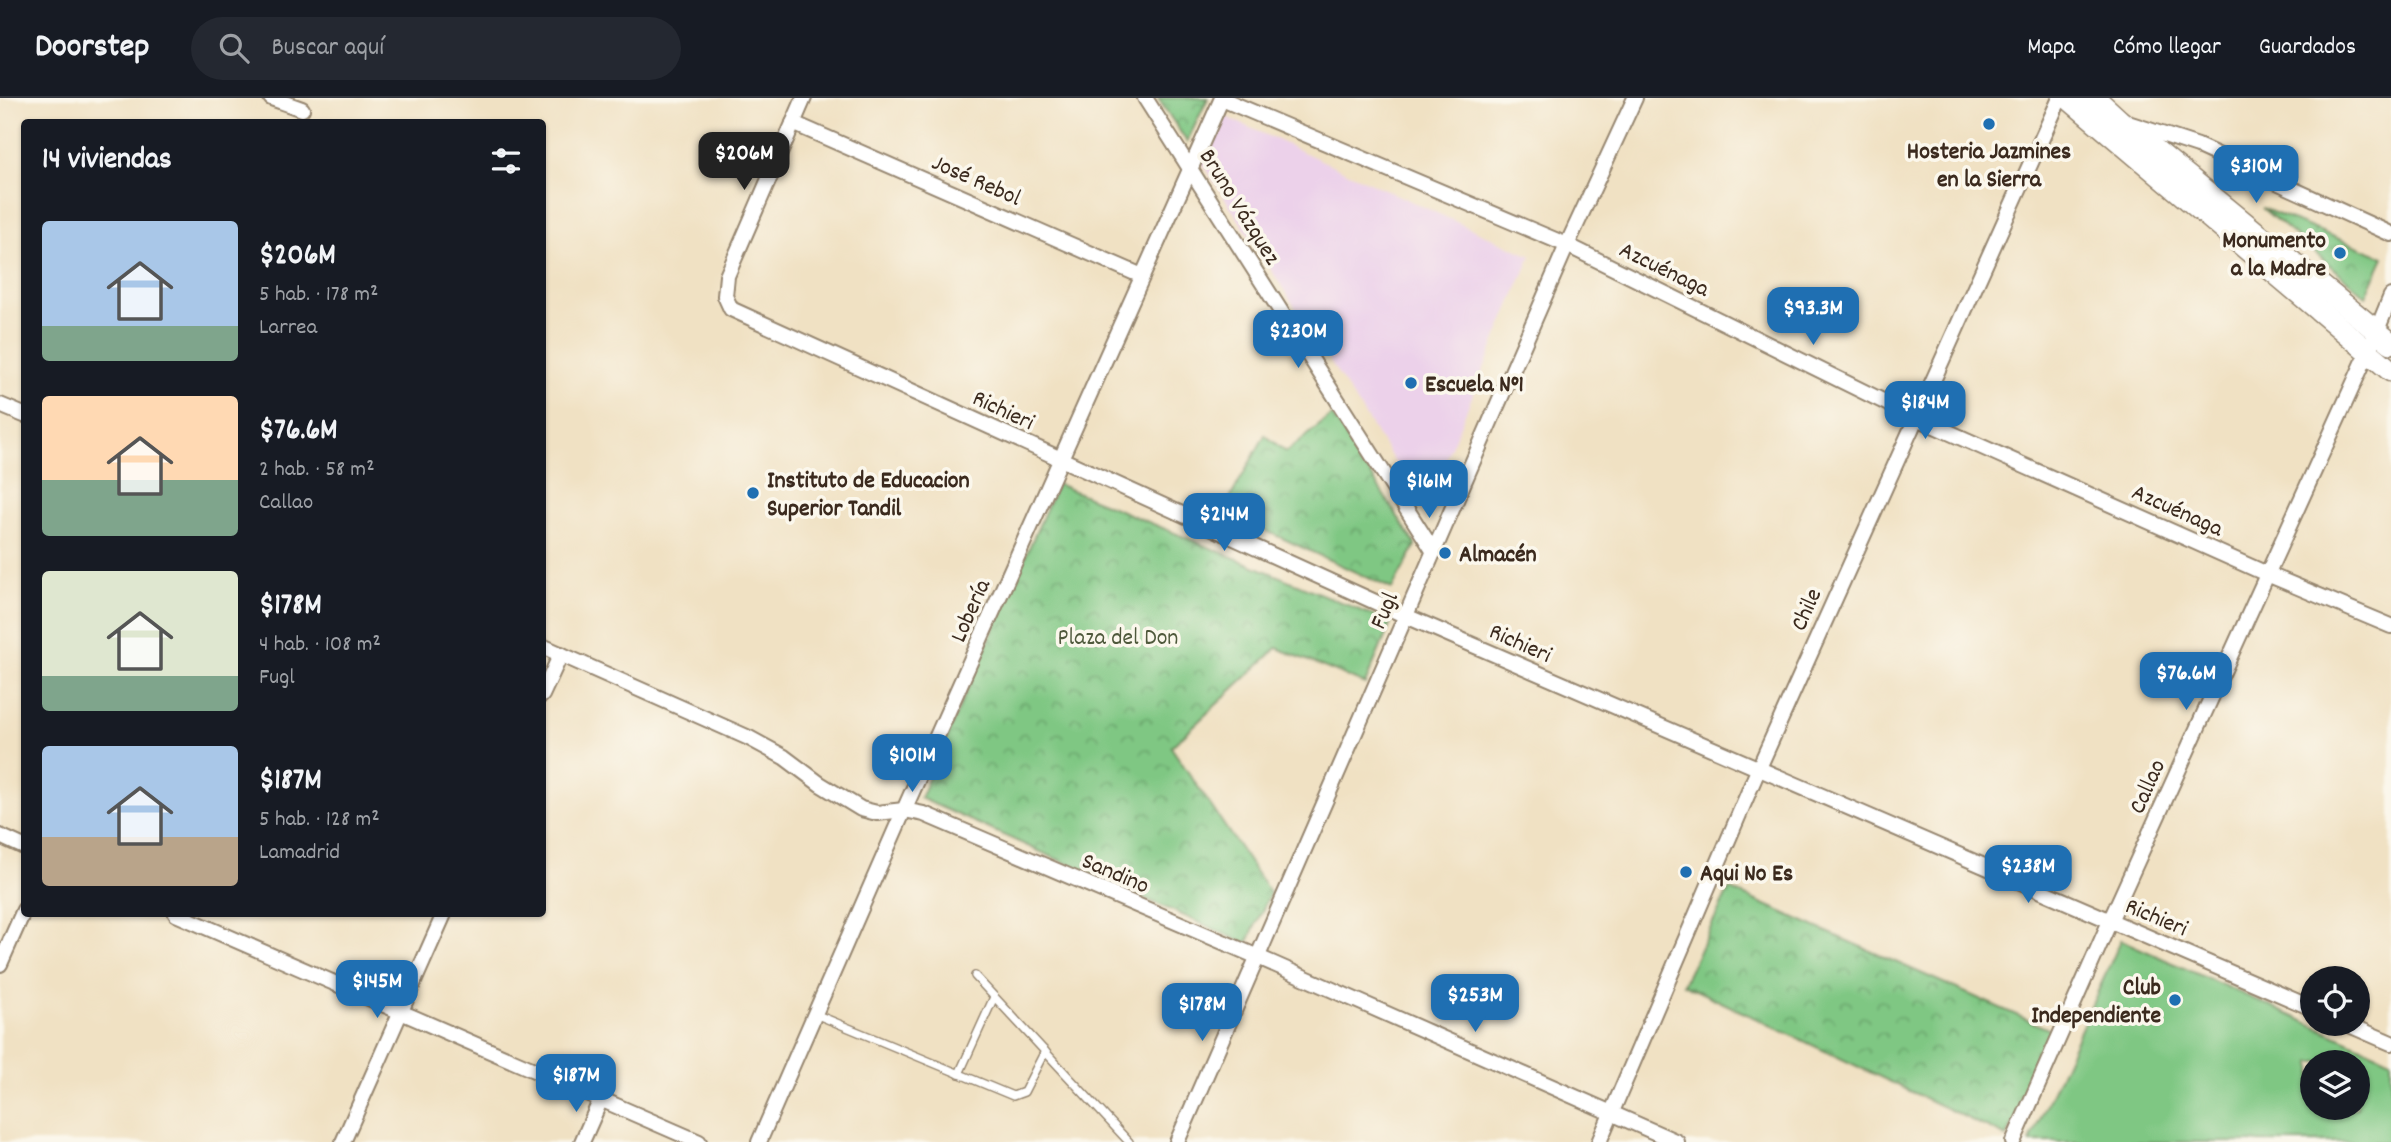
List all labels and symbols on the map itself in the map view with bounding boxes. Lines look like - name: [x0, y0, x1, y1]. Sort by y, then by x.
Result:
- marker: Hosteria Jazmines en la Sierra: [1981, 116, 1997, 132]
- pin: $206M: [695, 132, 793, 192]
- place label: Hosteria Jazmines en la Sierra: [1907, 136, 2071, 198]
- street label: Bruno Vázquez: [1189, 143, 1288, 272]
- pin: $310M: [2207, 146, 2305, 205]
- street label: José Rebol: [926, 147, 1026, 217]
- place label: Monumento a la Madre: [2222, 225, 2326, 287]
- street label: Azcuénaga: [1613, 234, 1715, 307]
- marker: Monumento a la Madre: [2332, 245, 2348, 261]
- pin: $93.3M: [1756, 288, 1870, 347]
- pin: $230M: [1249, 310, 1347, 370]
- place label: Escuela N°1: [1425, 369, 1524, 403]
- marker: Escuela N°1: [1403, 375, 1419, 391]
- pin: $184M: [1876, 382, 1974, 441]
- street label: Richieri: [966, 383, 1039, 441]
- pin: $161M: [1380, 460, 1478, 520]
- place label: Instituto de Educacion Superior Tandil: [767, 465, 970, 527]
- street label: Azcuénaga: [2126, 477, 2229, 547]
- marker: Instituto de Educacion Superior Tandil: [745, 485, 761, 501]
- pin: $214M: [1175, 494, 1273, 553]
- place label: Almacén: [1459, 539, 1537, 573]
- marker: Almacén: [1437, 545, 1453, 561]
- street label: Lobería: [943, 573, 1001, 648]
- street label: Chile: [1783, 583, 1832, 637]
- street label: Fugl: [1363, 587, 1409, 635]
- street label: Richieri: [1483, 616, 1556, 673]
- park label: Plaza del Don: [1058, 622, 1178, 656]
- pin: $76.6M: [2129, 652, 2243, 712]
- pin: $101M: [863, 734, 961, 794]
- street label: Callao: [2122, 755, 2176, 820]
- street label: Sandino: [1076, 845, 1154, 904]
- pin: $238M: [1979, 846, 2077, 905]
- place label: Aqui No Es: [1700, 858, 1793, 892]
- marker: Aqui No Es: [1678, 864, 1694, 880]
- street label: Richieri: [2119, 890, 2192, 947]
- pin: $145M: [328, 960, 426, 1020]
- place label: Club Independiente: [2031, 972, 2161, 1034]
- pin: $253M: [1426, 974, 1524, 1034]
- pin: $178M: [1153, 984, 1251, 1043]
- marker: Club Independiente: [2167, 992, 2183, 1008]
- pin: $187M: [527, 1054, 625, 1114]

